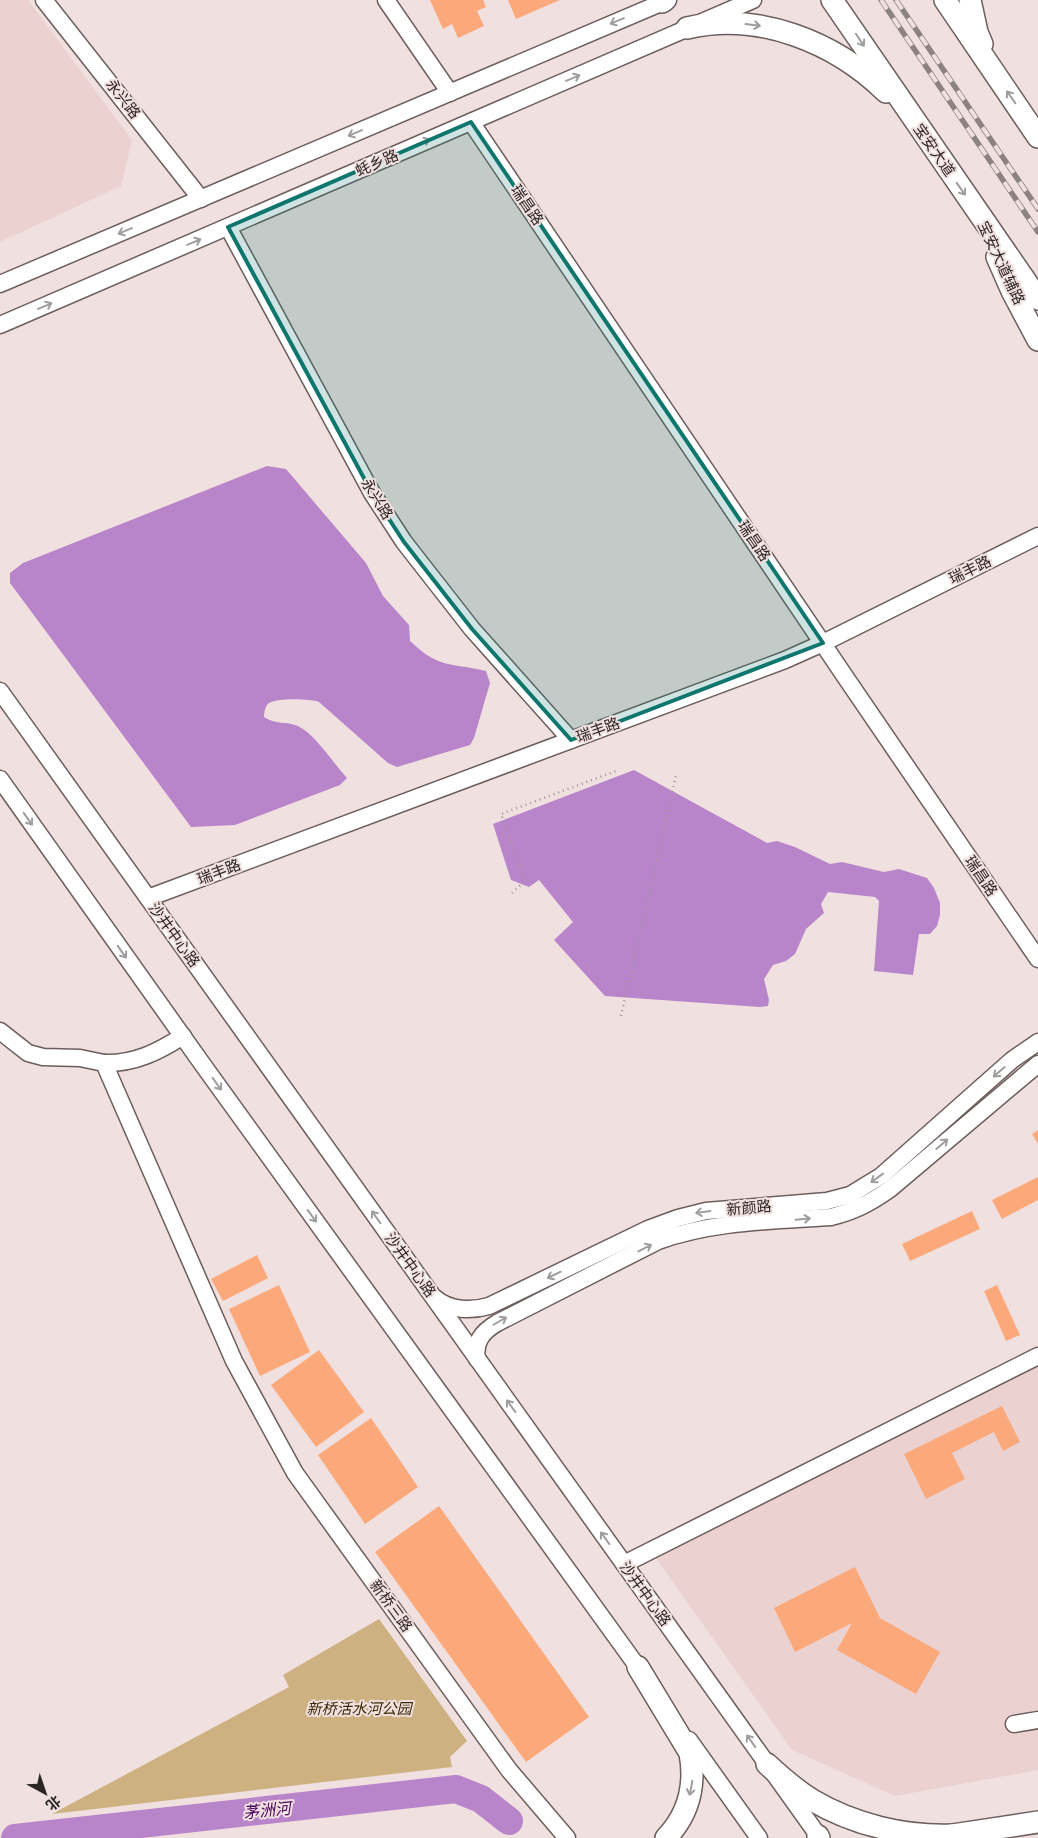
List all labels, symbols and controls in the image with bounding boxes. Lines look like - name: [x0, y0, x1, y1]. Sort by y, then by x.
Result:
- one-way arrow: [610, 17, 625, 27]
- one-way arrow: [745, 20, 761, 30]
- one-way arrow: [855, 33, 865, 47]
- one-way arrow: [565, 72, 580, 82]
- street label: 永兴路: [103, 76, 143, 122]
- one-way arrow: [1006, 90, 1016, 104]
- street label: 宝安大道: [910, 121, 958, 179]
- one-way arrow: [348, 129, 363, 139]
- one-way arrow: [415, 137, 430, 147]
- street label: 蚝乡路: [353, 147, 401, 179]
- street label: 瑞昌路: [508, 182, 546, 228]
- one-way arrow: [956, 182, 966, 196]
- street label: 宝安大道辅路: [975, 219, 1027, 307]
- one-way arrow: [118, 227, 133, 236]
- one-way arrow: [186, 236, 201, 246]
- one-way arrow: [37, 301, 52, 310]
- street label: 永兴路: [358, 476, 396, 522]
- street label: 瑞昌路: [735, 518, 773, 564]
- street label: 瑞丰路: [946, 553, 994, 587]
- street label: 瑞丰路: [574, 715, 622, 745]
- one-way arrow: [23, 812, 33, 826]
- street label: 瑞昌路: [962, 853, 1000, 899]
- street label: 瑞丰路: [195, 856, 243, 888]
- street label: 沙井中心路: [145, 899, 203, 970]
- one-way arrow: [117, 944, 128, 958]
- one-way arrow: [993, 1066, 1006, 1078]
- one-way arrow: [212, 1077, 222, 1091]
- one-way arrow: [935, 1139, 948, 1150]
- one-way arrow: [871, 1173, 884, 1184]
- street label: 新颜路: [726, 1198, 772, 1218]
- one-way arrow: [695, 1207, 711, 1217]
- one-way arrow: [307, 1209, 317, 1223]
- one-way arrow: [370, 1210, 381, 1224]
- one-way arrow: [795, 1214, 811, 1224]
- street label: 沙井中心路: [381, 1229, 439, 1300]
- one-way arrow: [637, 1243, 652, 1253]
- one-way arrow: [547, 1271, 562, 1280]
- one-way arrow: [492, 1316, 506, 1326]
- one-way arrow: [506, 1399, 516, 1413]
- one-way arrow: [600, 1531, 610, 1545]
- street label: 沙井中心路: [616, 1558, 674, 1629]
- street label: 新桥三路: [367, 1577, 415, 1635]
- park label: 新桥活水河公园: [306, 1701, 413, 1717]
- one-way arrow: [746, 1734, 756, 1748]
- north arrow: [20, 1768, 70, 1818]
- one-way arrow: [686, 1780, 695, 1796]
- text: 北: [43, 1792, 64, 1814]
- water label: 茅洲河: [242, 1799, 295, 1821]

